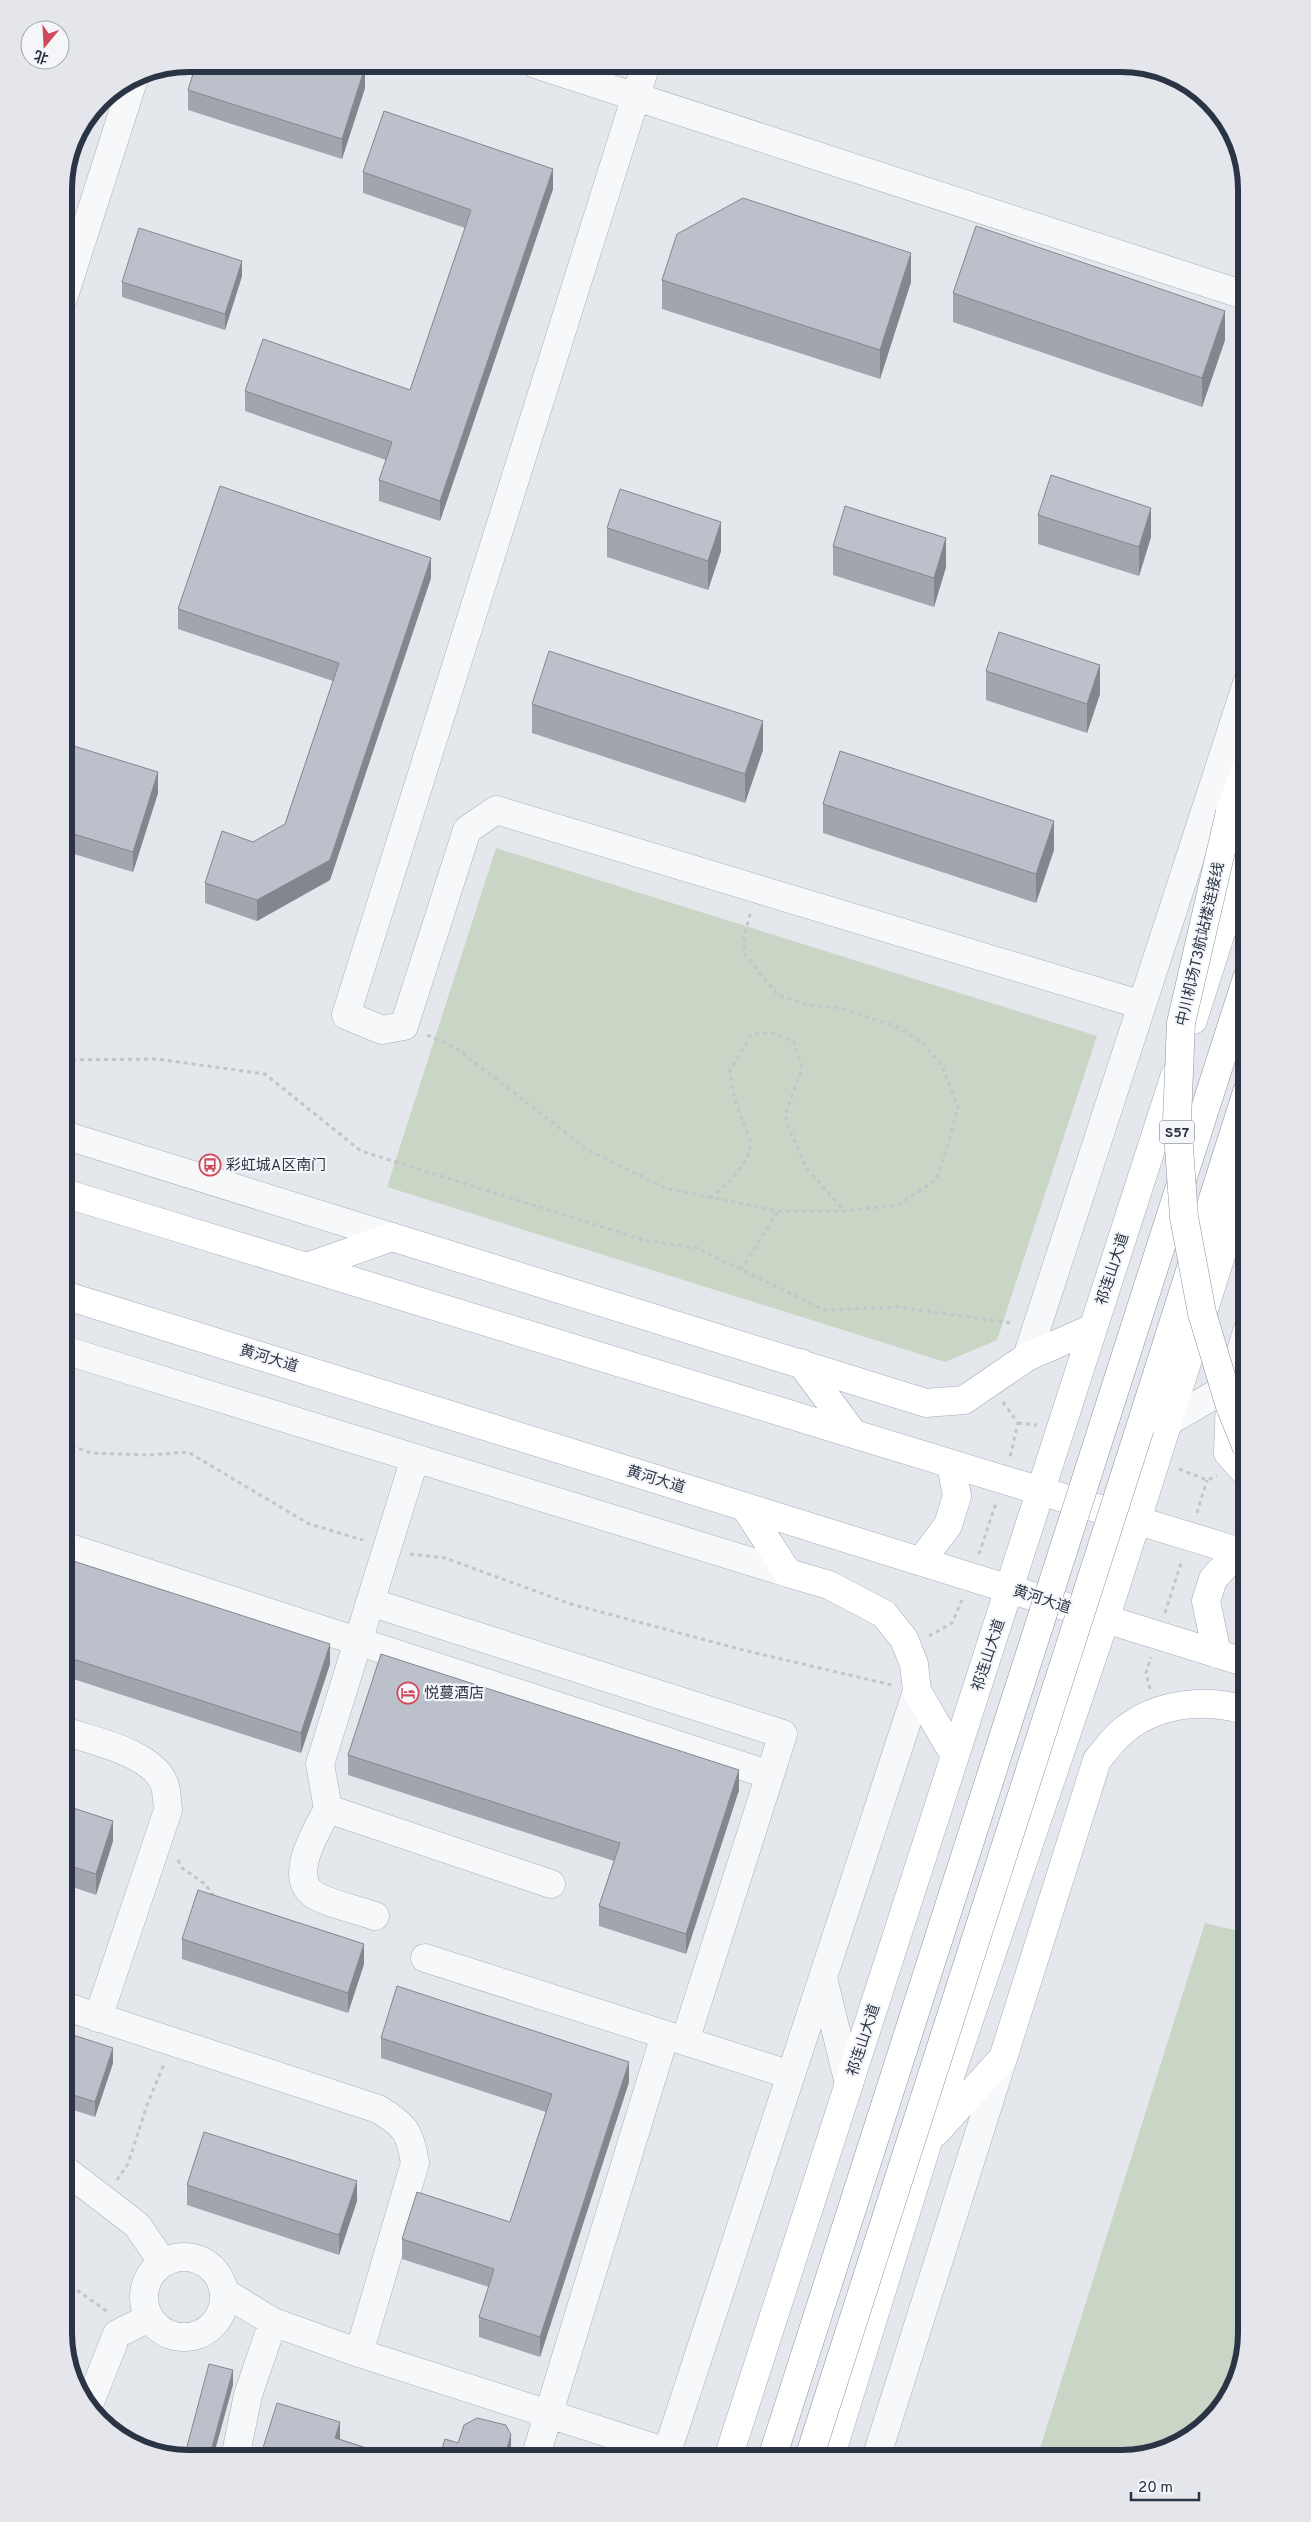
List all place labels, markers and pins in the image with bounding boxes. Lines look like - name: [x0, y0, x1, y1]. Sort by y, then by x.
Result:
- bus stop icon: 彩虹城A区南门: [198, 1153, 222, 1177]
- place label: 彩虹城A区南门: [226, 1157, 326, 1176]
- hotel icon: 悦蔓酒店: [396, 1681, 420, 1705]
- place label: 悦蔓酒店: [424, 1685, 484, 1704]

